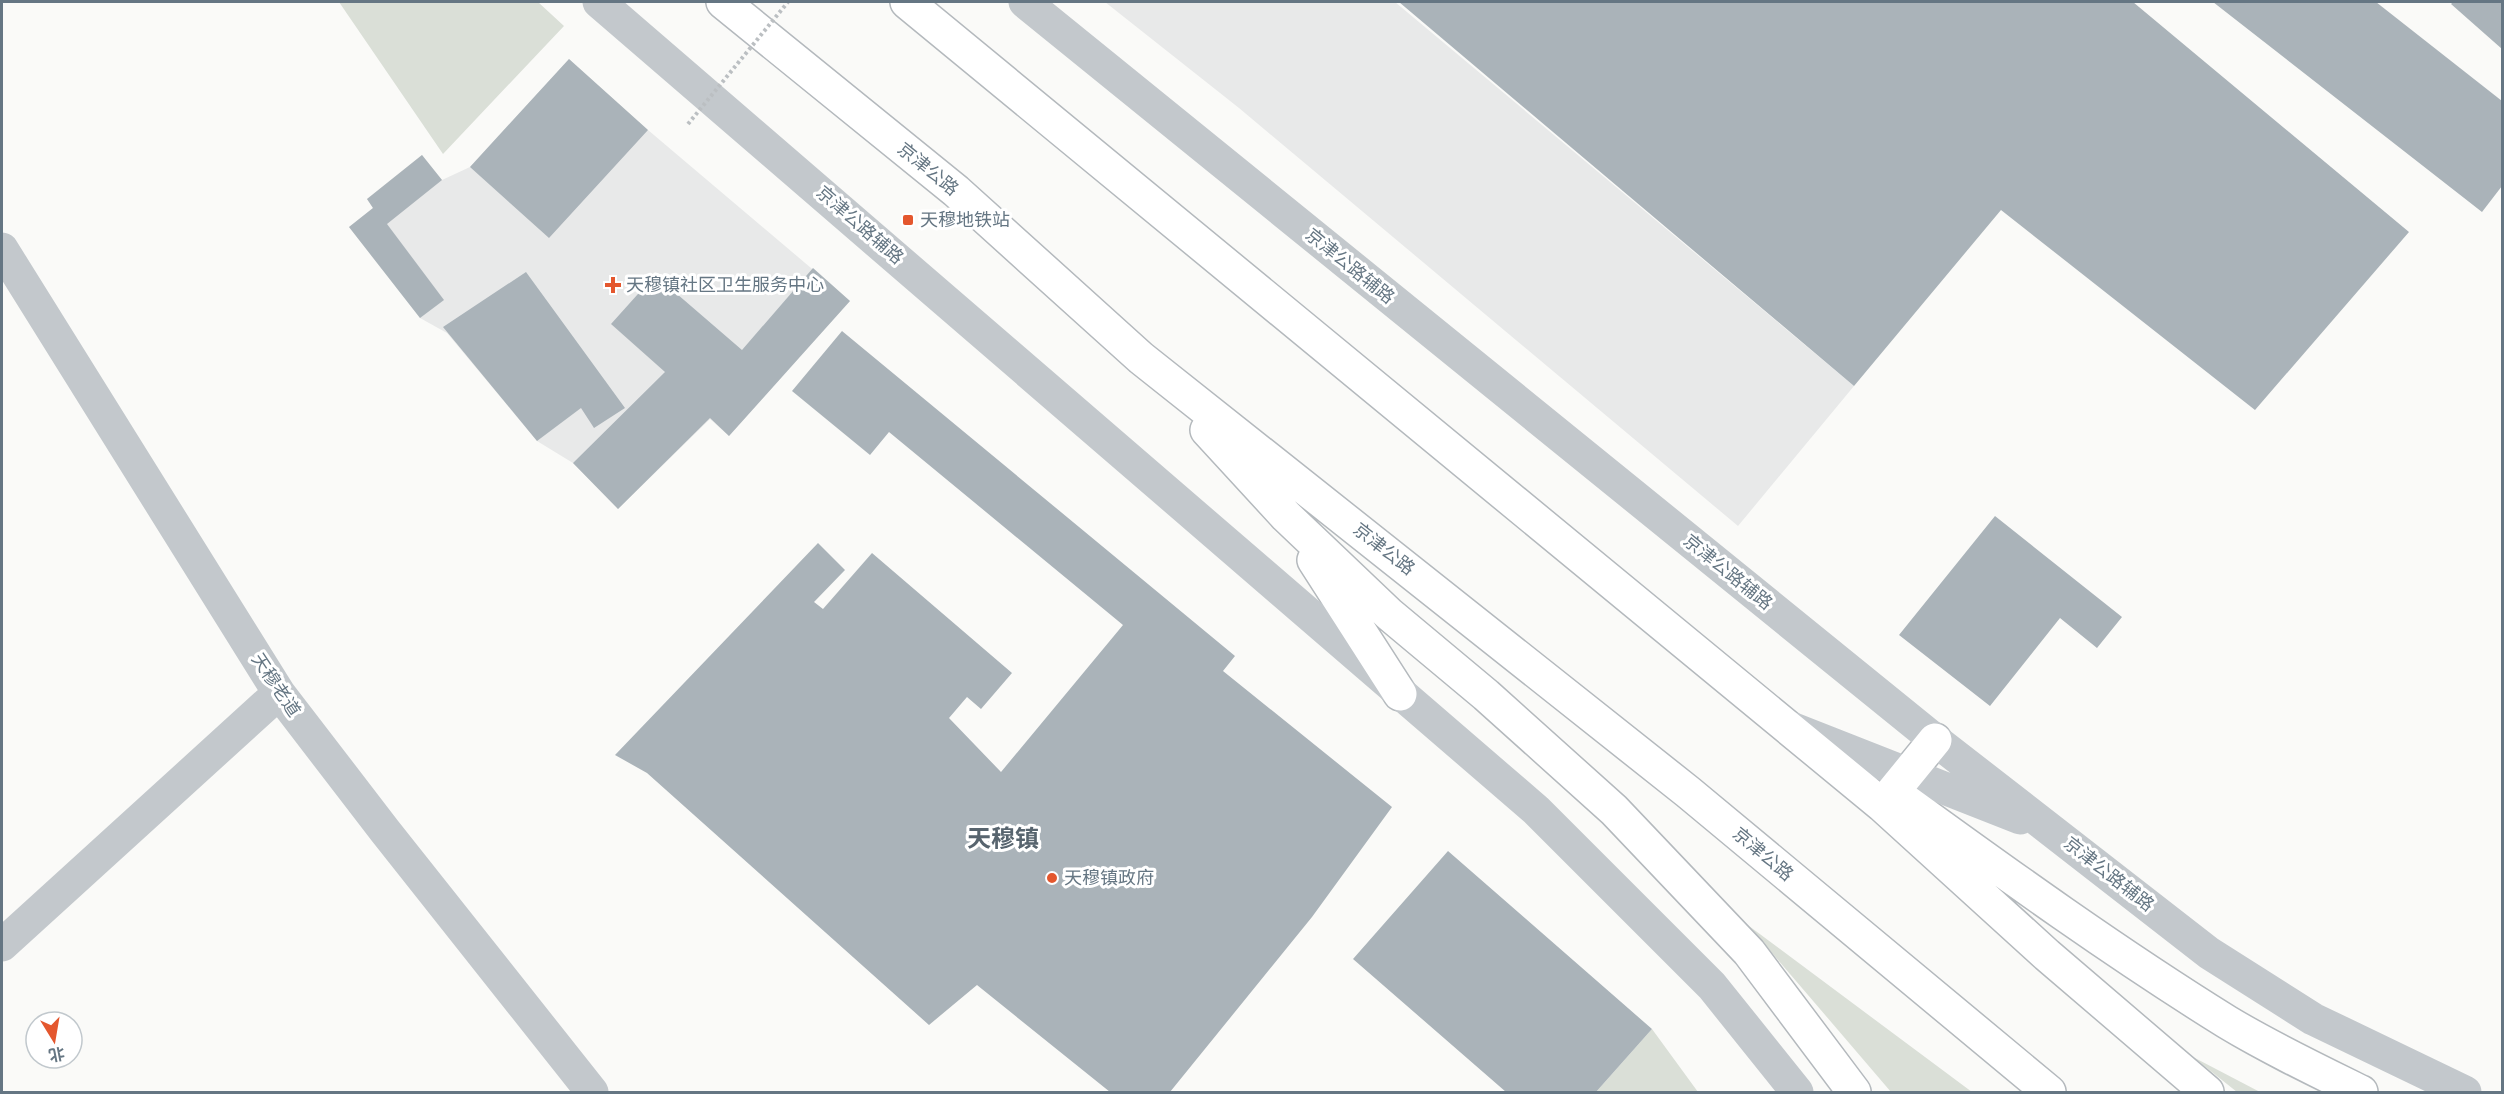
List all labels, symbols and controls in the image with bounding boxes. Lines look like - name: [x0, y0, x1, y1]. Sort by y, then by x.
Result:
- street label: 京津公路: [894, 138, 963, 199]
- street label: 京津公路辅路: [813, 181, 908, 268]
- place label: 天穆地铁站: [920, 209, 1010, 230]
- marker: 天穆地铁站: [901, 213, 915, 227]
- street label: 京津公路辅路: [1302, 223, 1399, 308]
- place label: 天穆镇社区卫生服务中心: [626, 274, 824, 295]
- marker: 天穆镇社区卫生服务中心: [604, 276, 622, 294]
- street label: 京津公路: [1349, 518, 1419, 579]
- street label: 京津公路辅路: [1680, 529, 1777, 614]
- street label: 天穆老道: [248, 649, 305, 720]
- street label: 京津公路: [1729, 822, 1798, 885]
- district label: 天穆镇: [967, 825, 1039, 853]
- street label: 京津公路辅路: [2060, 832, 2158, 915]
- place label: 天穆镇政府: [1064, 867, 1154, 888]
- marker: 天穆镇政府: [1045, 871, 1059, 885]
- north arrow: [24, 1010, 84, 1070]
- text: 北: [47, 1043, 66, 1065]

